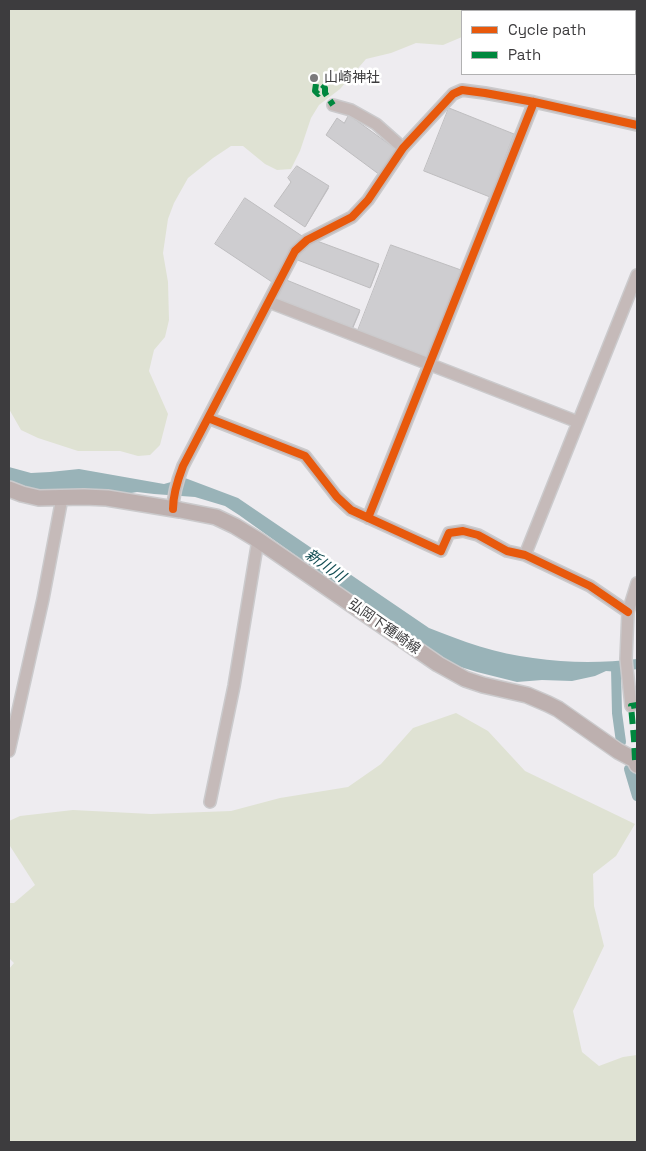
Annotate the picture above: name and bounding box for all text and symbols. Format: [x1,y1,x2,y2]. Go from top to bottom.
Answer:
legend [461,10,636,75]
text: Cycle path [508,20,586,39]
text: Path [508,45,541,64]
place label: 山崎神社 [324,70,380,86]
marker: 山崎神社 [308,72,320,84]
water label: 新川川 [301,546,349,586]
street label: 弘岡下種崎線 [345,596,423,658]

